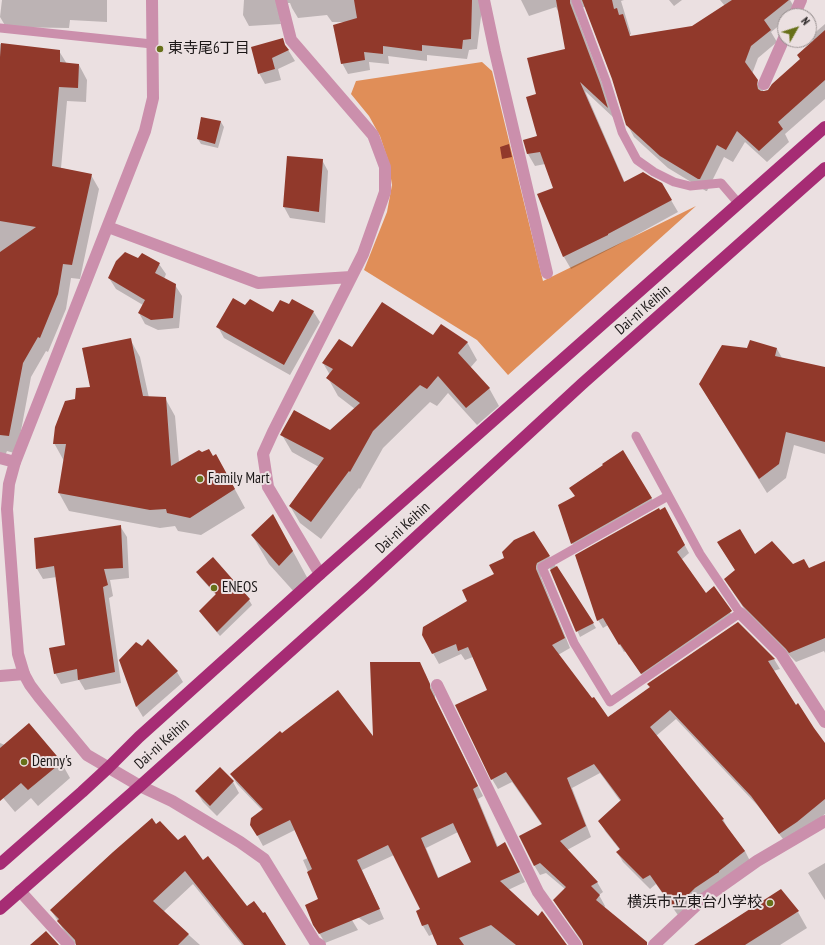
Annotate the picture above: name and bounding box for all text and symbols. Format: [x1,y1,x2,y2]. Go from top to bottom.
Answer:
north arrow [777,8,817,48]
text: N [798,14,813,28]
place label: 東寺尾6丁目 [168,40,250,58]
marker: 東寺尾6丁目 [155,44,165,54]
street label: Dai-ni Keihin [612,281,674,339]
place label: Family Mart [208,470,270,488]
marker: Family Mart [195,474,205,484]
street label: Dai-ni Keihin [372,498,434,558]
place label: ENEOS [222,579,258,597]
marker: ENEOS [209,583,219,593]
street label: Dai-ni Keihin [131,715,193,773]
place label: Denny's [32,753,72,771]
marker: Denny's [19,757,29,767]
place label: 横浜市立東台小学校 [627,894,762,912]
marker: 横浜市立東台小学校 [765,898,775,908]

